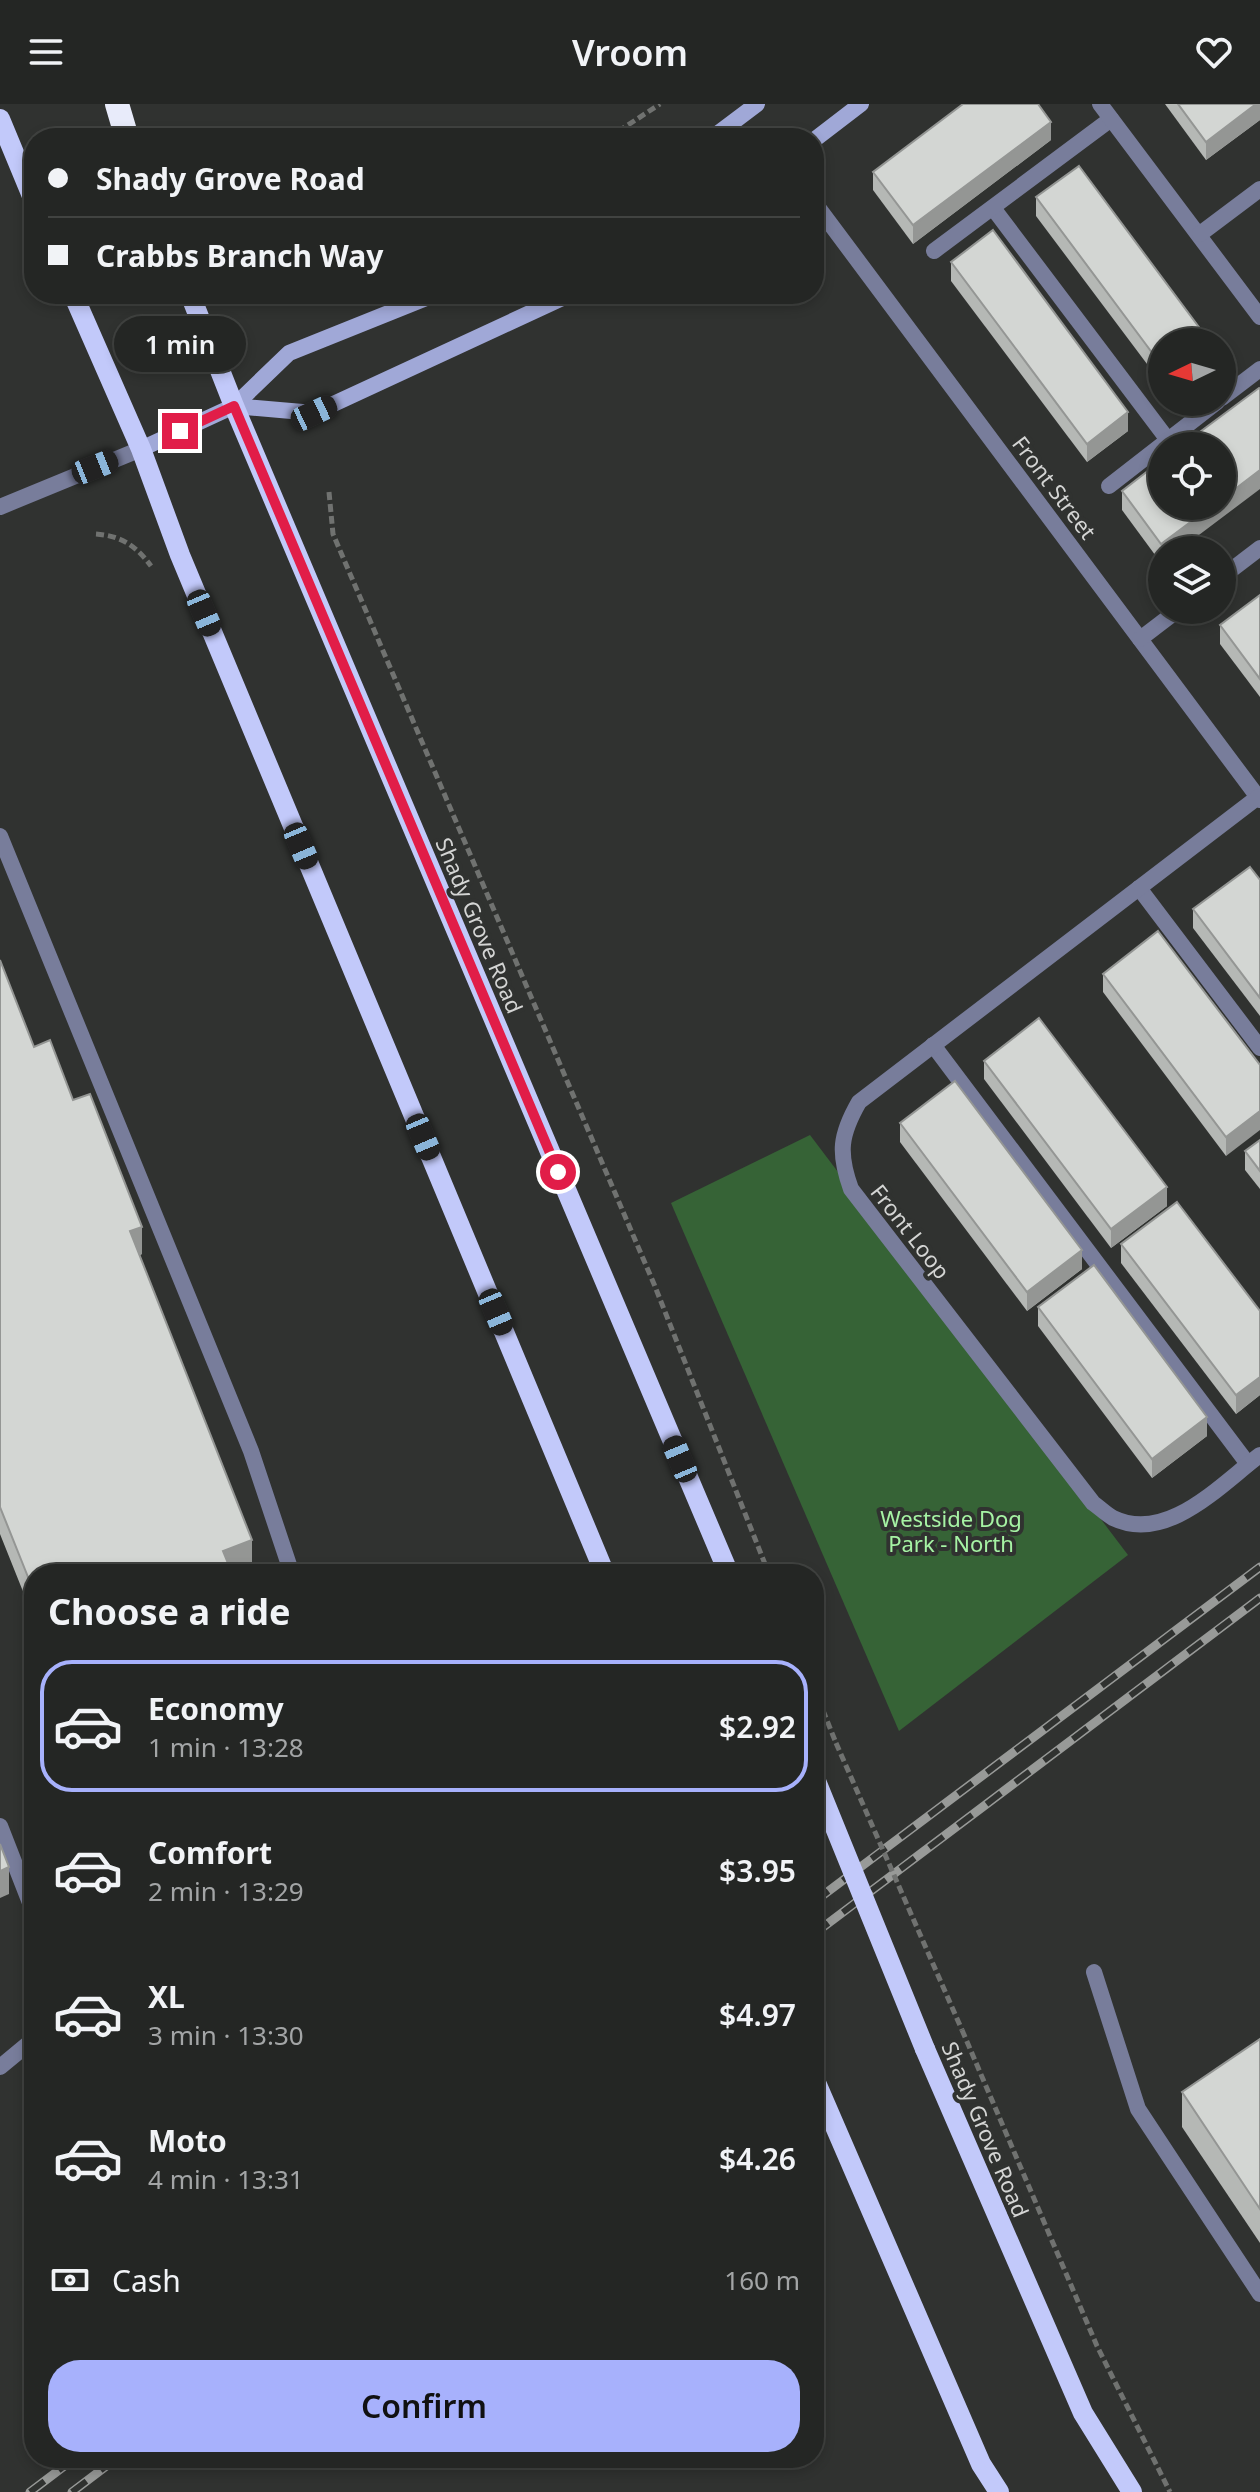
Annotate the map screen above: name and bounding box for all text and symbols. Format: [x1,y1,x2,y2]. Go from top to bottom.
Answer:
text: Vroom [572,28,688,77]
icon: menu [24,30,68,74]
icon: heart [1192,30,1236,74]
text: Shady Grove Road [96,158,365,199]
text: Crabbs Branch Way [96,235,383,276]
callout: 1 min [114,315,246,371]
text: 1 min [145,326,215,362]
north arrow [1148,328,1236,416]
map controls [1148,328,1236,624]
car [287,392,341,434]
route end [162,413,198,449]
street label: Front Street [1006,429,1104,545]
button: locate [1148,432,1236,520]
car [68,447,122,487]
button: layers [1148,536,1236,624]
car [184,586,224,640]
car [281,819,321,873]
street label: Shady Grove Road [429,833,531,1017]
car [403,1110,443,1164]
route start [540,1154,576,1190]
street label: Front Loop [865,1178,957,1284]
car [476,1285,516,1339]
car [660,1432,700,1486]
park label: Westside Dog Park - North [880,1503,1022,1558]
text: Choose a ride [48,1587,290,1636]
text: Economy [148,1688,284,1729]
icon: car [52,1690,124,1762]
text: $2.92 [719,1706,796,1747]
text: 1 min · 13:28 [148,1729,304,1765]
text: Comfort [148,1832,272,1873]
icon: car [52,1834,124,1906]
text: $3.95 [719,1850,796,1891]
text: 2 min · 13:29 [148,1873,304,1909]
text: XL [148,1976,185,2017]
icon: car [52,1978,124,2050]
text: $4.97 [719,1994,796,2035]
text: 3 min · 13:30 [148,2017,304,2053]
street label: Shady Grove Road [935,2037,1037,2221]
text: Moto [148,2120,227,2161]
icon: car [52,2122,124,2194]
text: $4.26 [719,2138,796,2179]
text: 4 min · 13:31 [148,2161,304,2197]
icon: cash [48,2258,92,2302]
text: Cash [112,2260,181,2301]
text: 160 m [724,2262,800,2298]
button: Confirm [48,2360,800,2452]

